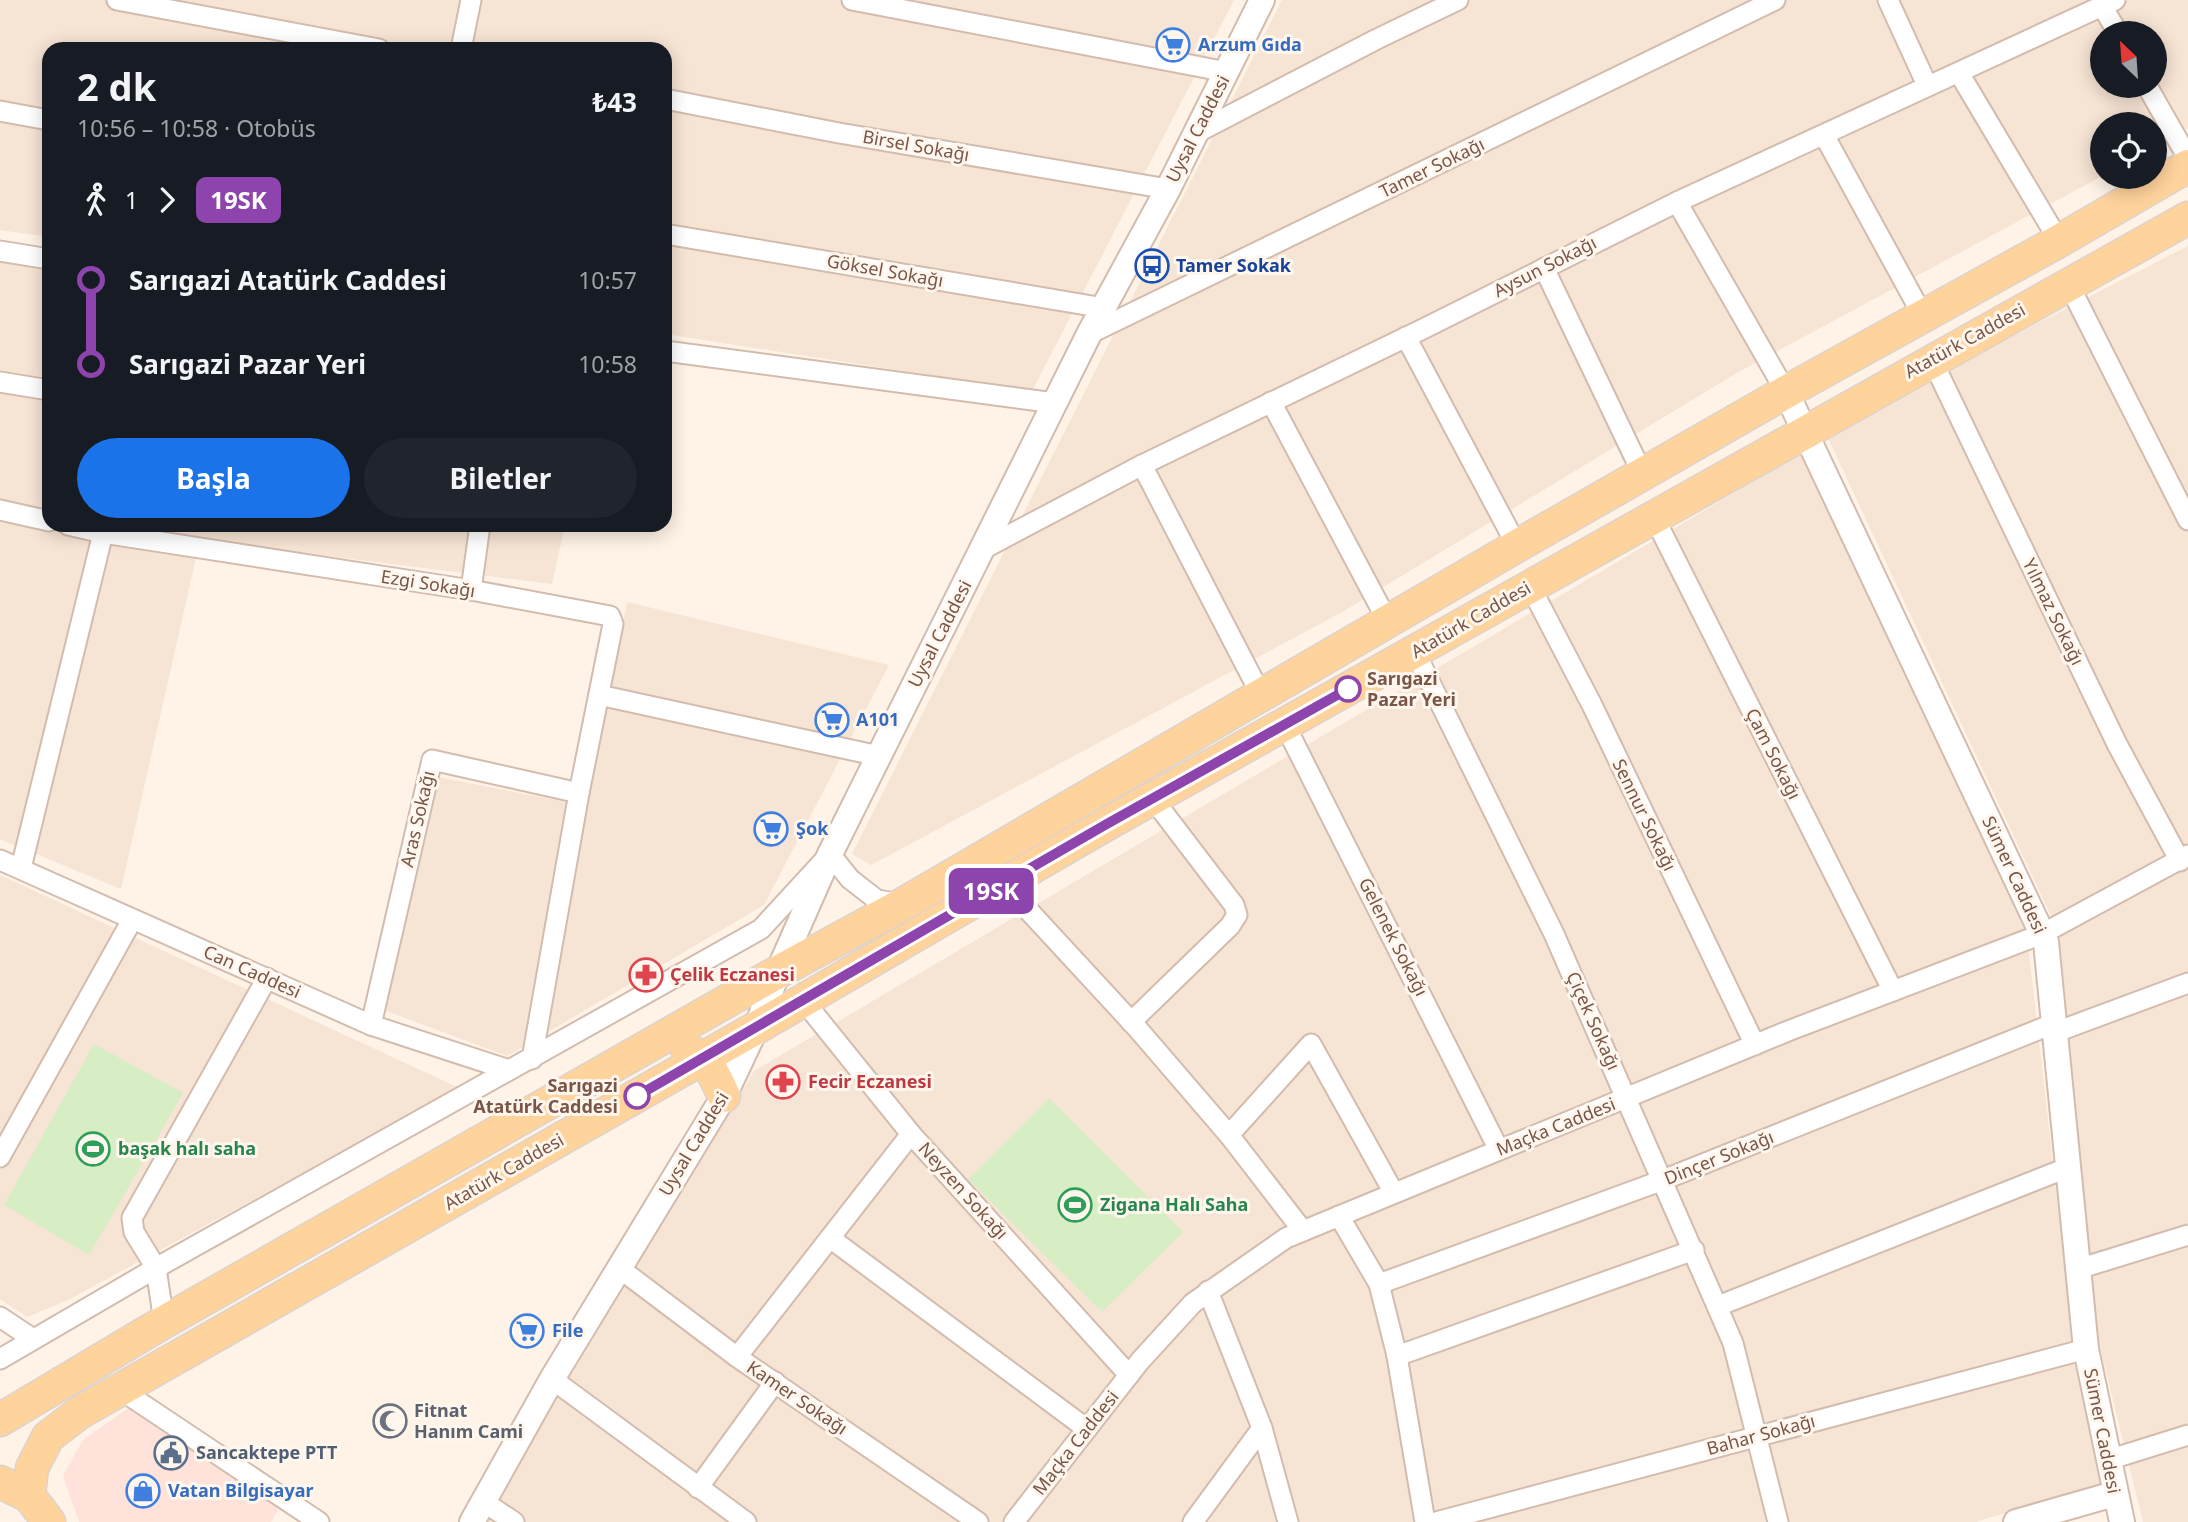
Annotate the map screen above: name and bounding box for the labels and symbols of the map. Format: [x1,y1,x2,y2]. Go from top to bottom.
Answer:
north arrow [2090,21,2166,98]
supermarket icon: Arzum Gıda [1154,26,1192,64]
place label: Arzum Gıda [1198,32,1302,56]
street label: Uysal Caddesi [1160,71,1234,186]
street label: Birsel Sokağı [861,124,971,166]
street label: Tamer Sokağı [1375,131,1488,203]
street label: Aysun Sokağı [1489,230,1600,302]
bus stop icon: Tamer Sokak [1133,247,1171,285]
street label: Göksel Sokağı [825,248,945,292]
place label: Tamer Sokak [1176,253,1292,277]
street label: Atatürk Caddesi [1900,297,2029,383]
street label: Yılmaz Sokağı [2018,554,2090,669]
street label: Ezgi Sokağı [379,564,477,602]
street label: Atatürk Caddesi [1406,575,1535,663]
street label: Uysal Caddesi [902,576,976,691]
place label: Sarıgazi Pazar Yeri [1367,666,1456,711]
marker: Sarıgazi Pazar Yeri [1335,676,1361,702]
supermarket icon: A101 [813,701,851,739]
street label: Çam Sokağı [1741,704,1807,803]
place label: A101 [856,707,899,731]
street label: Sennur Sokağı [1607,755,1682,875]
street label: Aras Sokağı [394,768,440,869]
supermarket icon: Şok [752,810,790,848]
street label: Sümer Caddesi [1977,812,2053,937]
place label: Şok [796,816,829,840]
line badge: 19SK [942,868,1040,914]
street label: Gelenek Sokağı [1354,873,1434,1000]
street label: Can Caddesi [200,939,305,1003]
pharmacy icon: Çelik Eczanesi [627,956,665,994]
place label: Çelik Eczanesi [670,962,795,986]
street label: Çiçek Sokağı [1562,968,1626,1074]
pharmacy icon: Fecir Eczanesi [764,1063,802,1101]
place label: Fecir Eczanesi [808,1069,932,1093]
place label: Sarıgazi Atatürk Caddesi [473,1073,618,1118]
marker: Sarıgazi Atatürk Caddesi [624,1083,650,1109]
street label: Uysal Caddesi [653,1087,734,1200]
street label: Maçka Caddesi [1492,1091,1619,1161]
street label: Dinçer Sokağı [1660,1124,1777,1190]
street label: Atatürk Caddesi [439,1127,568,1215]
sports icon: başak halı saha [74,1130,112,1168]
place label: başak halı saha [118,1136,256,1160]
street label: Neyzen Sokağı [914,1136,1014,1244]
sports icon: Zigana Halı Saha [1056,1186,1094,1224]
place label: Zigana Halı Saha [1100,1192,1248,1216]
supermarket icon: File [508,1312,546,1350]
place label: File [552,1318,583,1342]
street label: Kamer Sokağı [743,1355,853,1440]
street label: Sümer Caddesi [2079,1366,2127,1496]
street label: Maçka Caddesi [1027,1385,1124,1500]
place label: Fitnat Hanım Cami [414,1398,523,1443]
mosque icon: Fitnat Hanım Cami [371,1402,409,1440]
street label: Bahar Sokağı [1704,1408,1818,1460]
public building icon: Sancaktepe PTT [152,1434,190,1472]
place label: Sancaktepe PTT [196,1440,338,1464]
shop icon: Vatan Bilgisayar [124,1472,162,1510]
place label: Vatan Bilgisayar [168,1478,314,1502]

